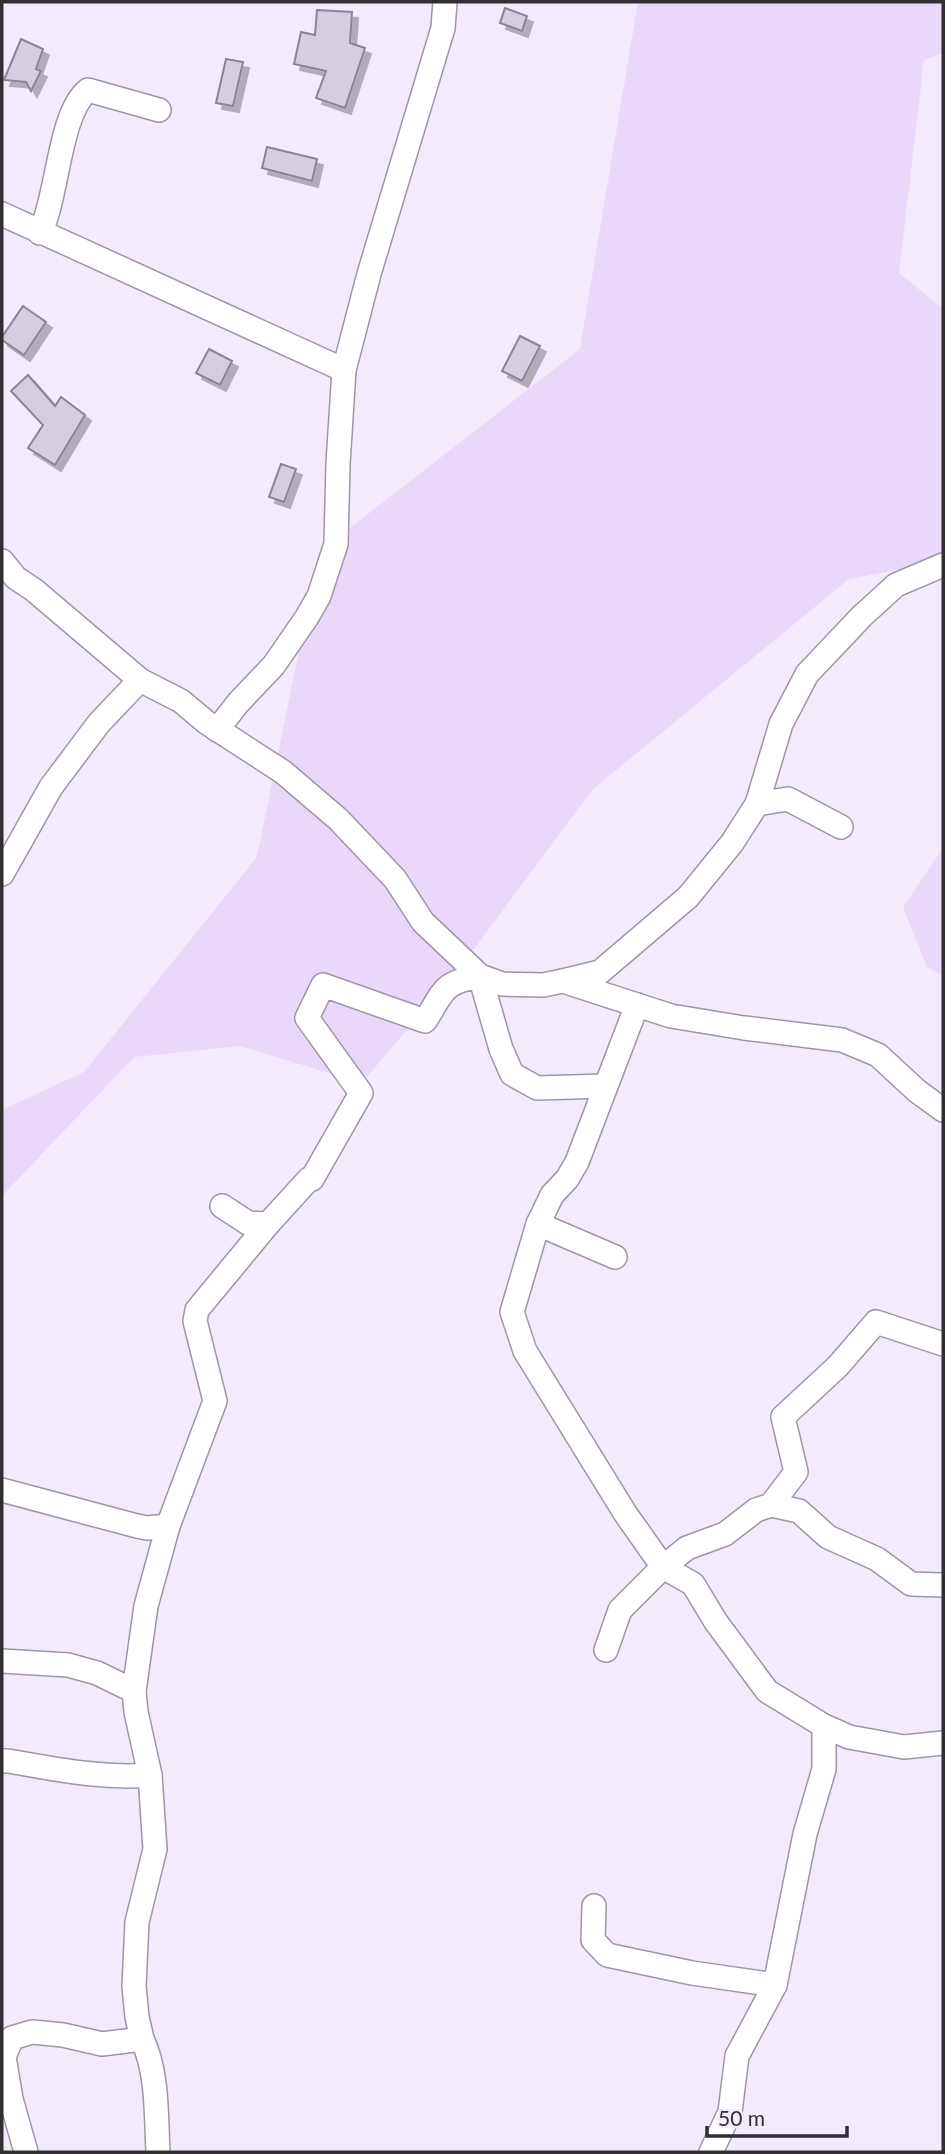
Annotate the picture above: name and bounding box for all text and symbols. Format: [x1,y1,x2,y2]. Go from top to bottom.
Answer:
scale bar [707,2094,847,2138]
text: 50 m [718,2105,765,2130]

